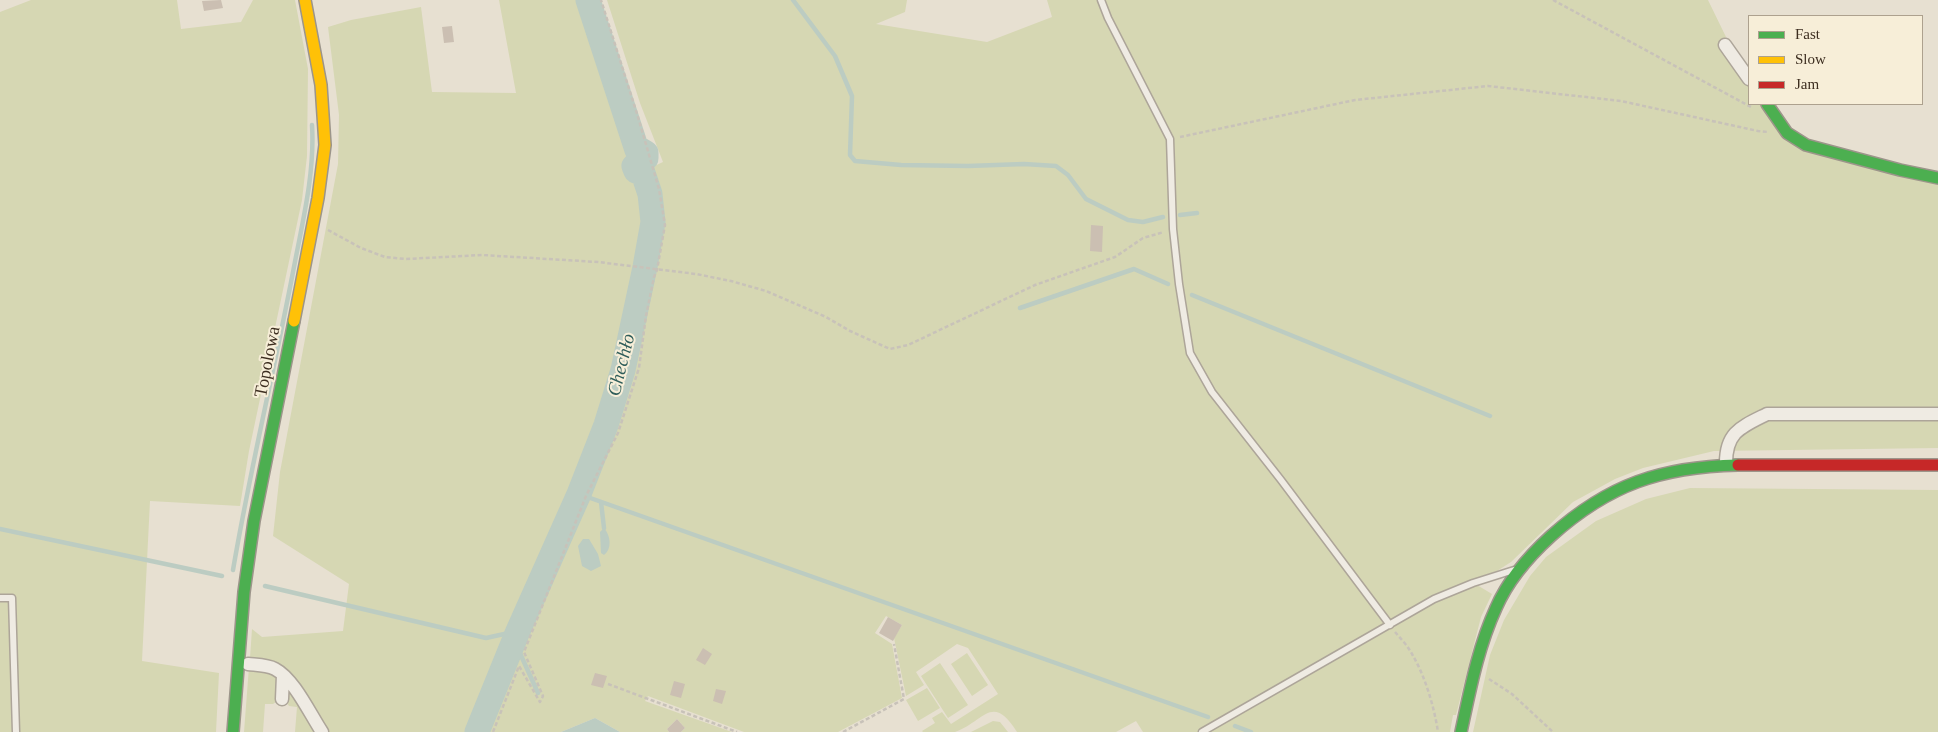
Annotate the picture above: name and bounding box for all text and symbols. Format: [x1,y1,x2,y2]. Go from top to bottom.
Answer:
legend [1748,15,1923,105]
text: Fast [1795,26,1820,42]
text: Slow [1795,51,1826,67]
text: Jam [1795,76,1819,92]
street label: Topolowa [251,325,285,399]
water label: Chechło [603,332,641,398]

